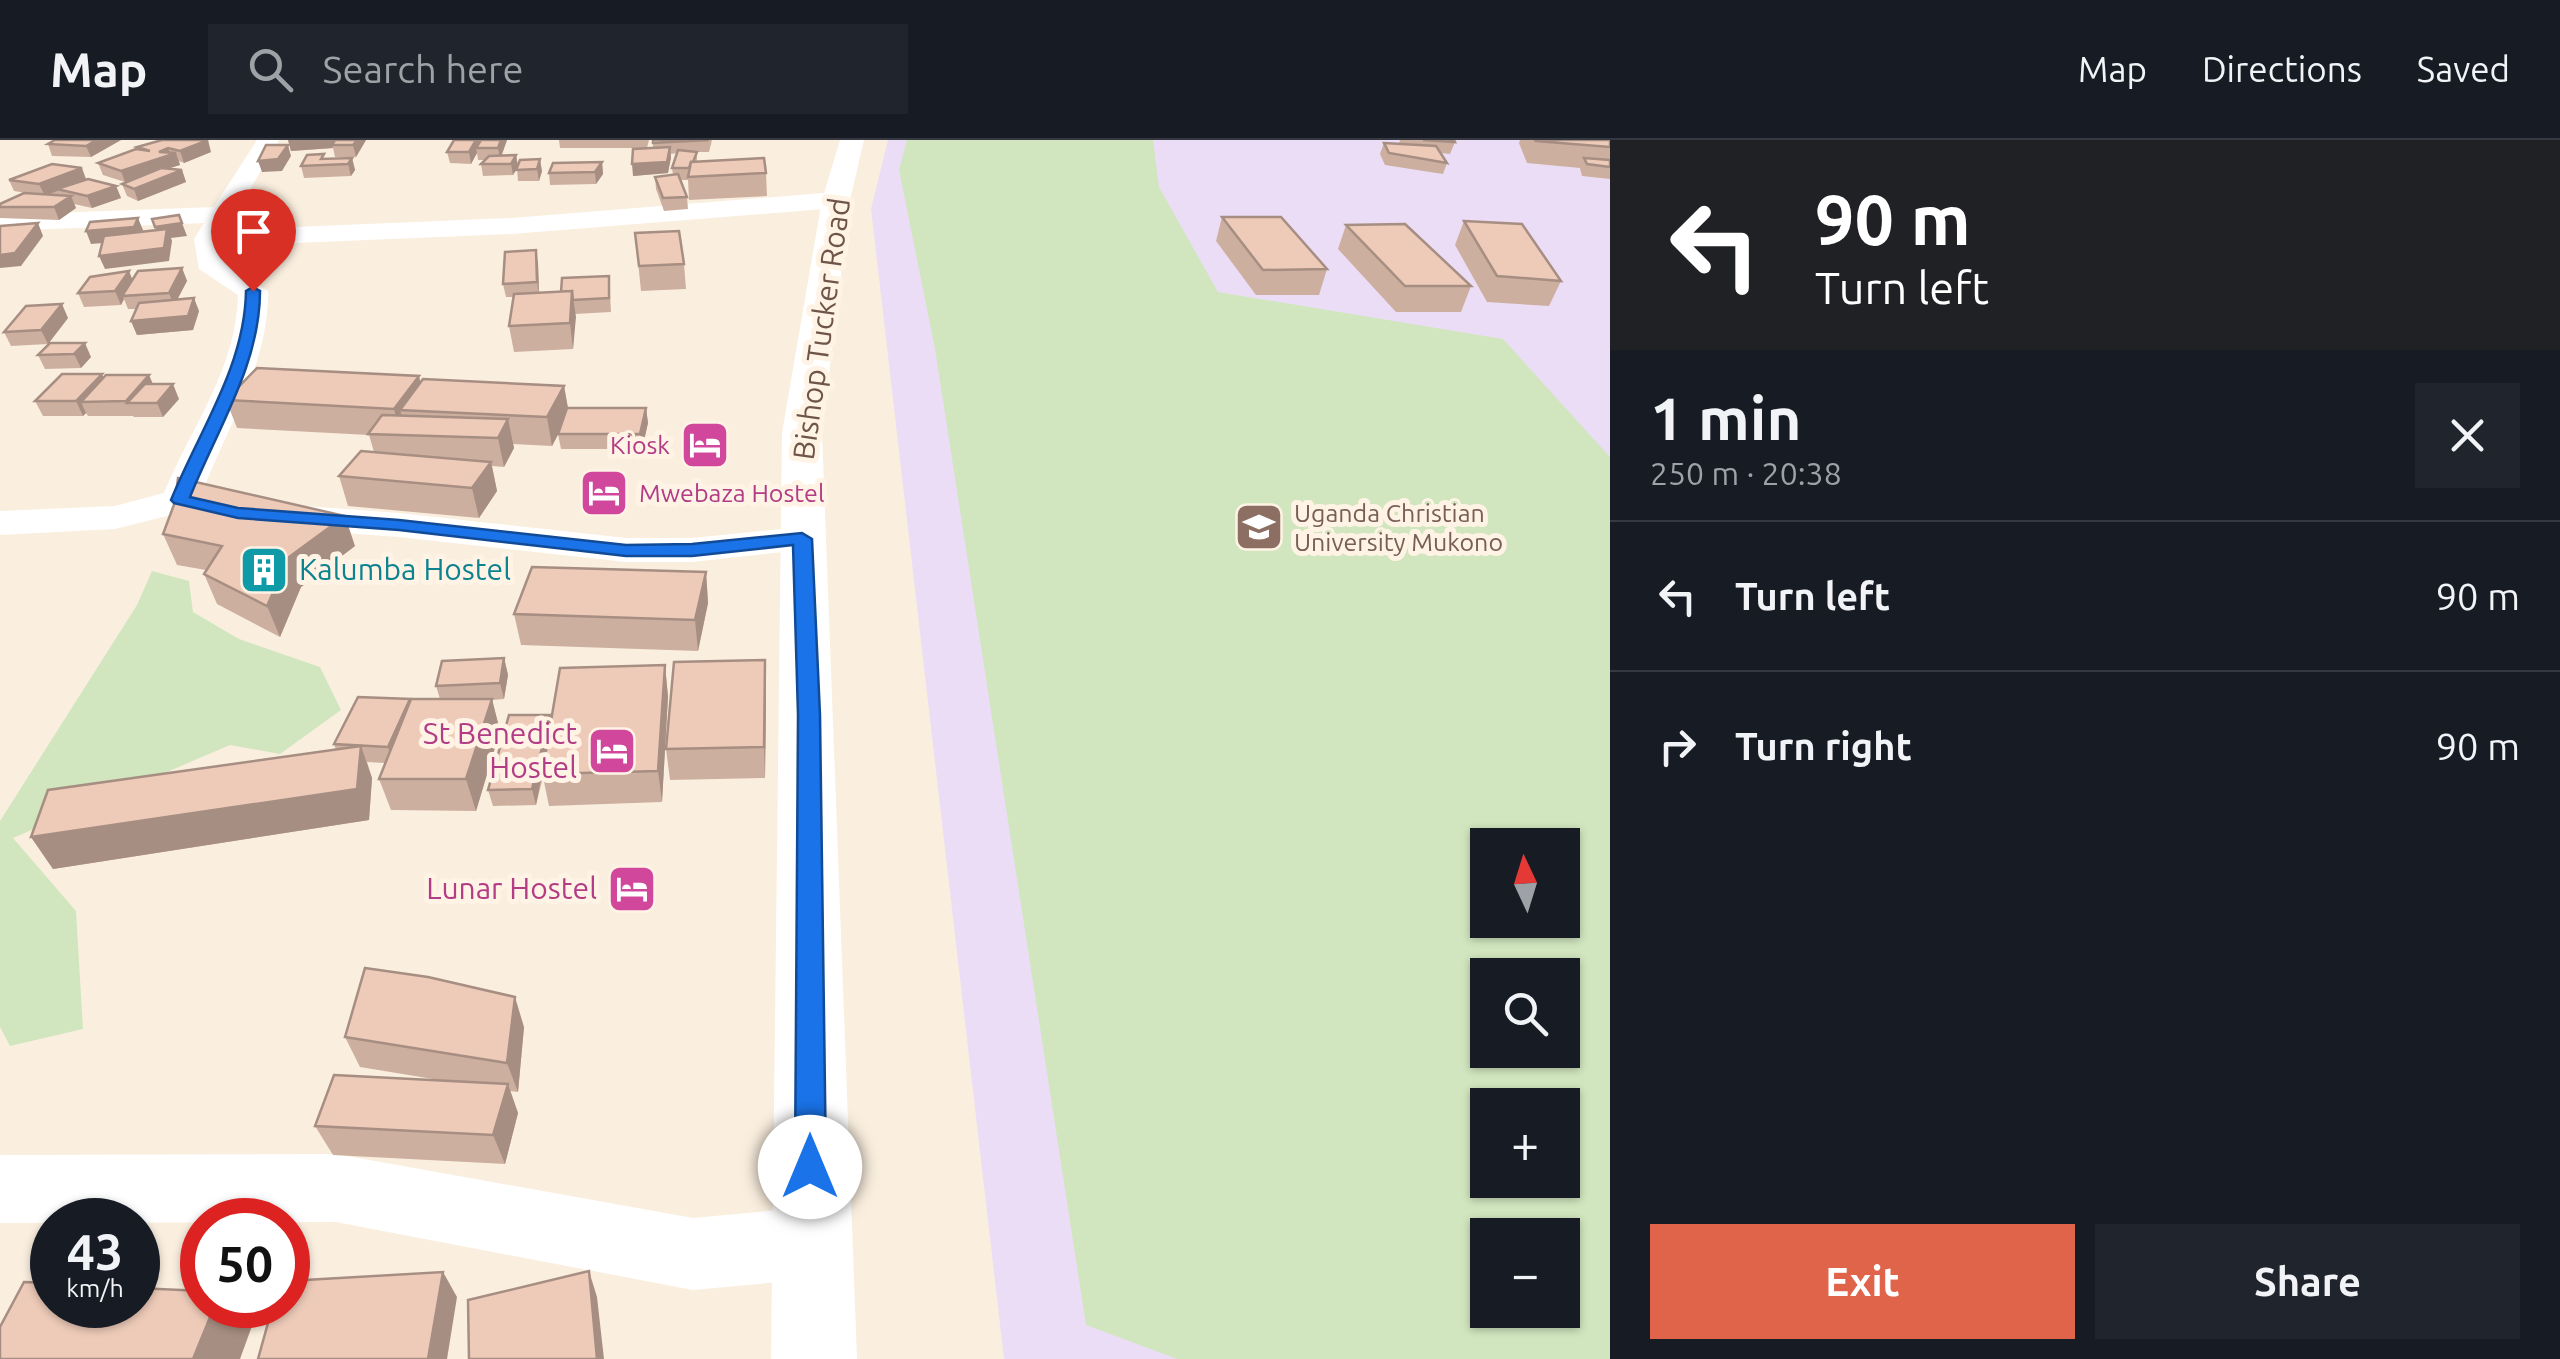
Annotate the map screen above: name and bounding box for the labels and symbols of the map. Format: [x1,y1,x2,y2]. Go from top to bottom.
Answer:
pin [211,189,296,292]
street label: Bishop Tucker Road [786,196,856,462]
hotel icon: Kiosk [679,419,731,471]
place label: Kiosk [610,431,670,459]
hotel icon: Mwebaza Hostel [578,467,630,519]
place label: Mwebaza Hostel [639,479,824,507]
place label: Uganda Christian University Mukono [1294,499,1503,556]
school or university icon: Uganda Christian University Mukono [1233,501,1285,553]
building icon: Kalumba Hostel [238,544,290,596]
place label: Kalumba Hostel [299,552,511,586]
place label: St Benedict Hostel [423,716,577,784]
hotel icon: St Benedict Hostel [586,725,638,777]
north arrow [1470,828,1580,938]
hotel icon: Lunar Hostel [606,863,658,915]
place label: Lunar Hostel [426,871,597,905]
position arrow [758,1115,862,1219]
speed limit sign: 50 [180,1198,310,1328]

